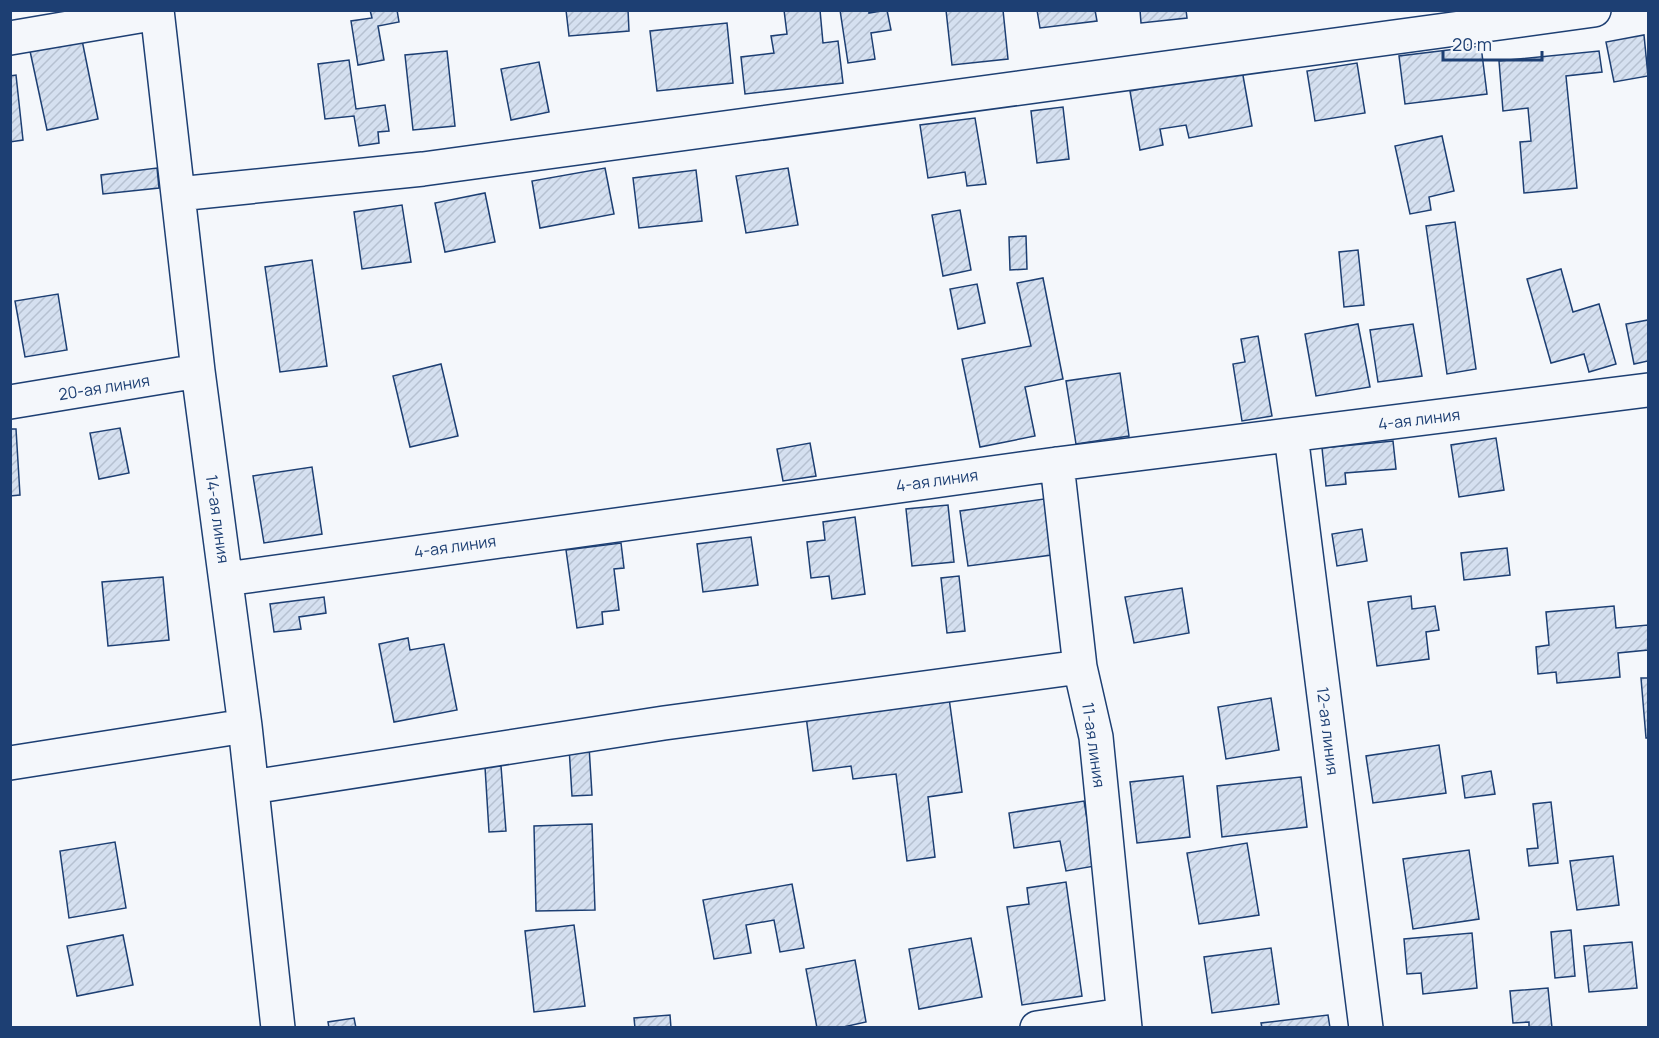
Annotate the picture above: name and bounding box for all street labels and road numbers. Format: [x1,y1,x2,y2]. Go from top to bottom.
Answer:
street label: 20-ая линия [57,369,151,405]
street label: 4-ая линия [1377,403,1461,435]
street label: 4-ая линия [894,463,980,497]
street label: 14-ая линия [201,473,235,565]
street label: 4-ая линия [412,529,498,563]
street label: 12-ая линия [1312,686,1344,776]
street label: 11-ая линия [1077,701,1111,789]

